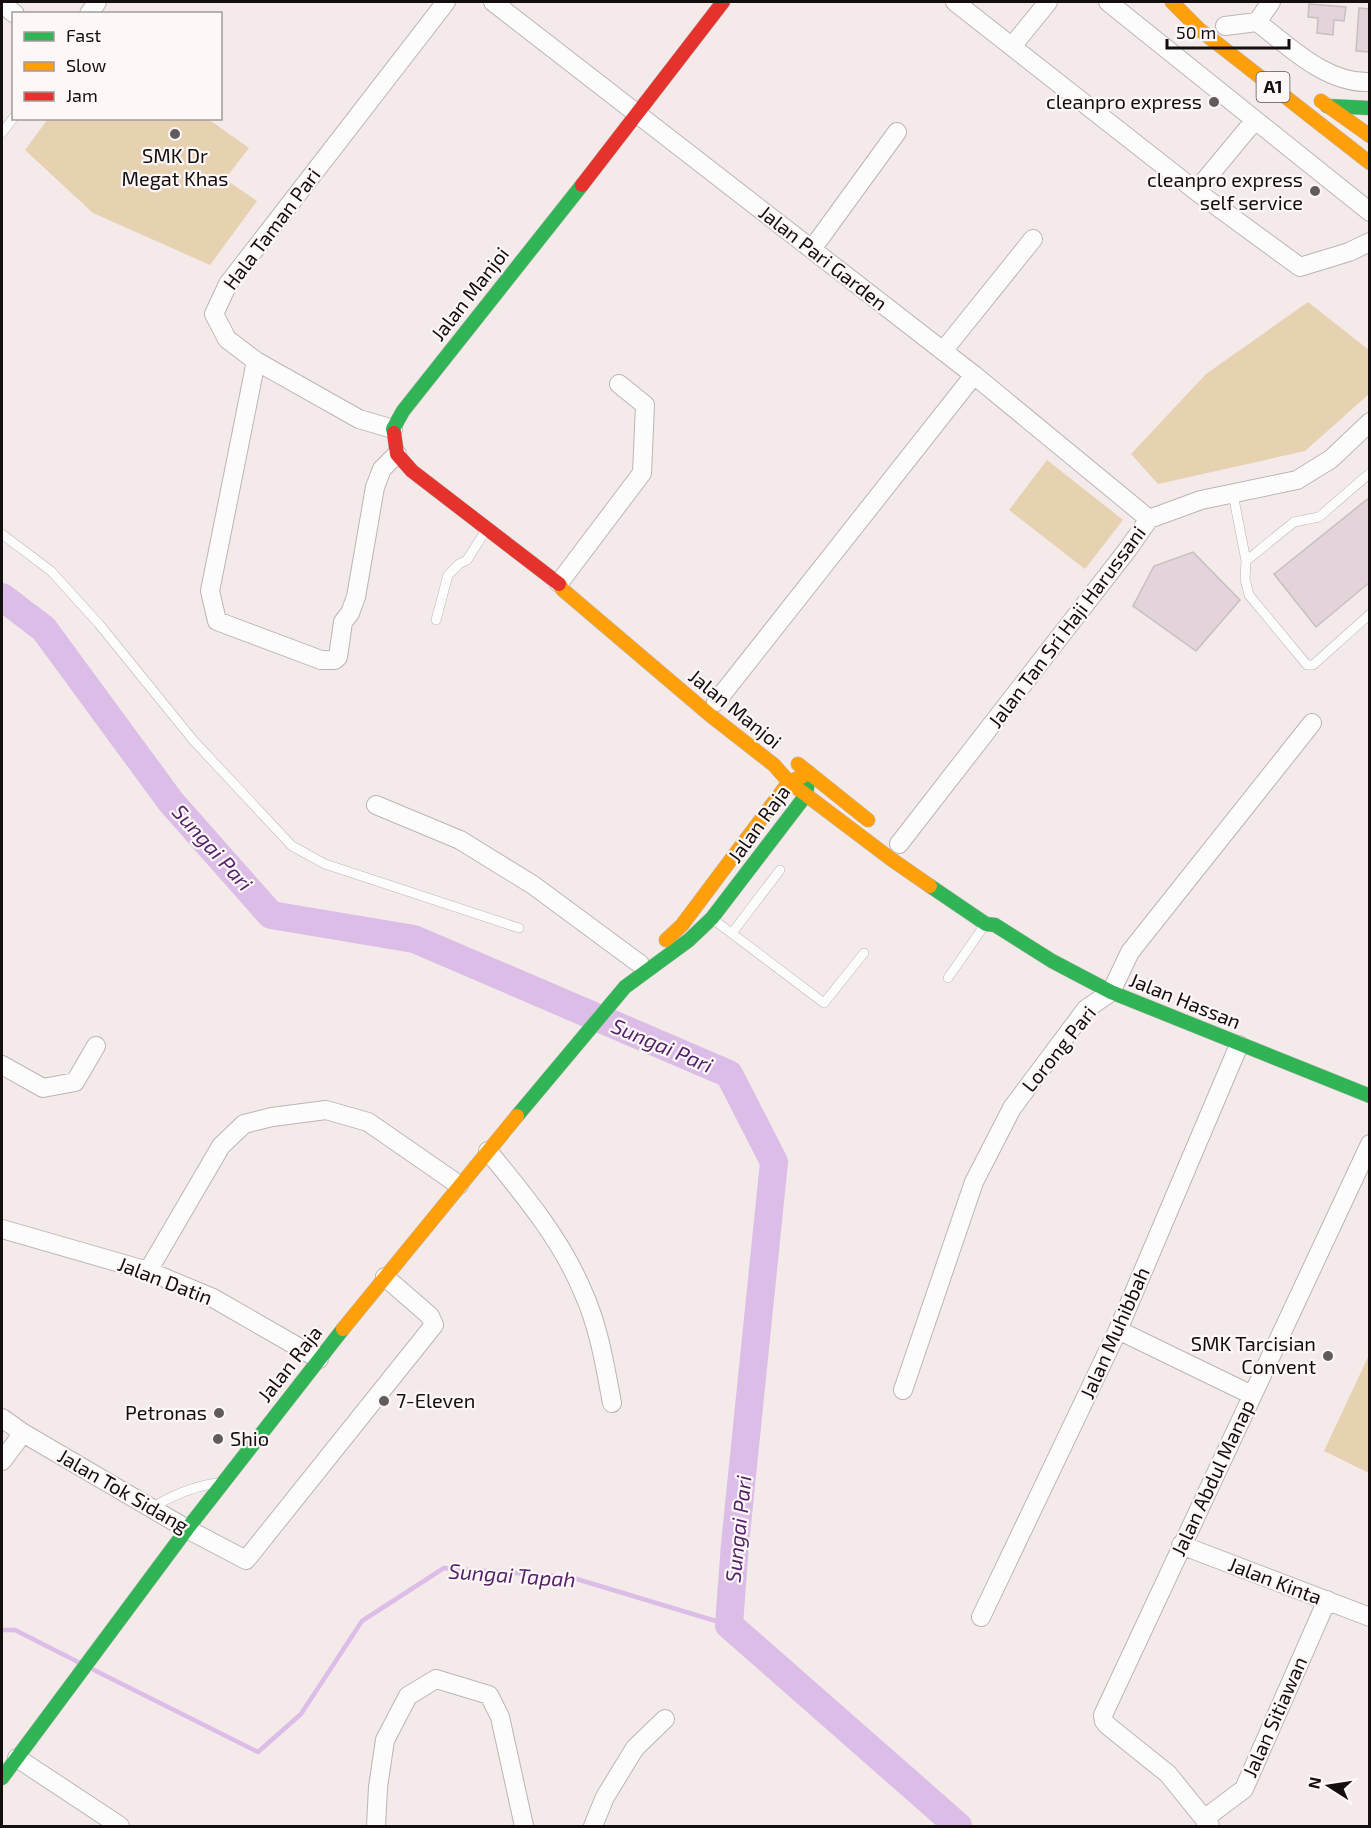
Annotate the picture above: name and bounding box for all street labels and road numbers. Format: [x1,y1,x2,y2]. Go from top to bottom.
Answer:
road number: A1 [1256,72,1290,102]
street label: Hala Taman Pari [218,163,325,294]
street label: Jalan Pari Garden [755,200,893,315]
street label: Jalan Manjoi [425,242,513,345]
street label: Jalan Tan Sri Haji Harussani [983,521,1150,732]
street label: Jalan Manjoi [684,664,787,753]
street label: Jalan Raja [722,780,794,867]
street label: Jalan Hassan [1126,967,1245,1033]
street label: Lorong Pari [1016,1001,1100,1096]
street label: Jalan Datin [115,1251,216,1309]
street label: Jalan Muhibbah [1074,1263,1154,1402]
street label: Jalan Raja [252,1320,326,1406]
street label: Jalan Abdul Manap [1165,1396,1259,1560]
street label: Jalan Tok Sidang [54,1443,193,1537]
street label: Jalan Kinta [1225,1551,1325,1609]
street label: Jalan Sitiawan [1237,1653,1311,1781]

